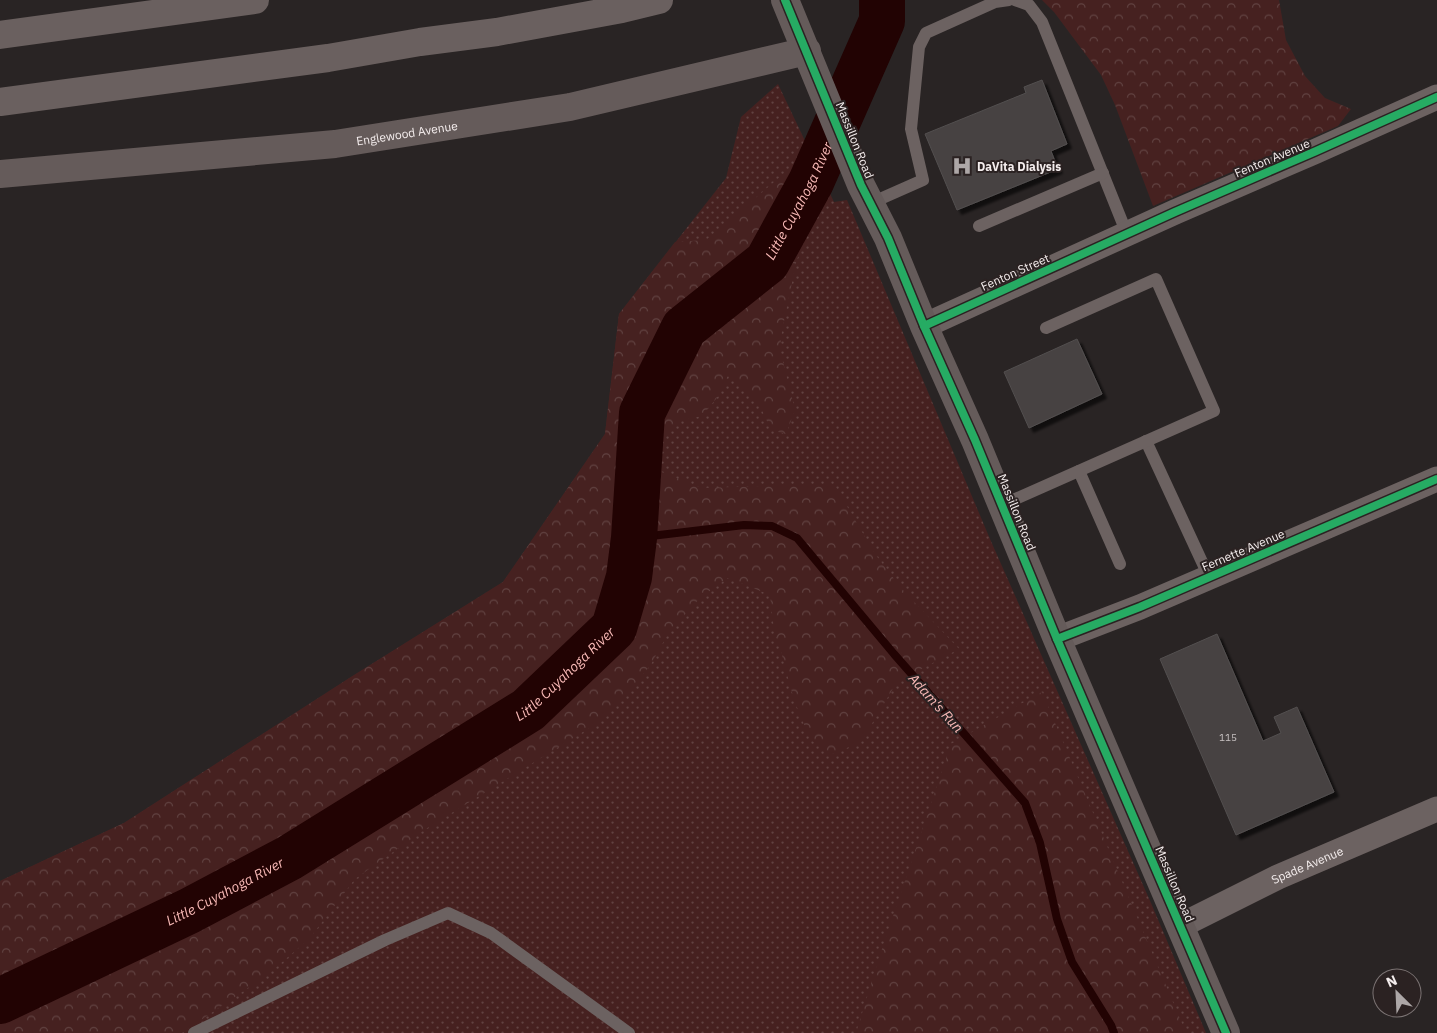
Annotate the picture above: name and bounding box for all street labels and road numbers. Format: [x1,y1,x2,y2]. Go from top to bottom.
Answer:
street label: Massillon Road [833,100,877,180]
street label: Englewood Avenue [355,117,459,148]
street label: Fenton Avenue [1232,135,1312,181]
street label: Fenton Street [978,250,1052,294]
street label: Massillon Road [995,472,1039,552]
street label: Fernette Avenue [1199,526,1287,574]
street label: Spade Avenue [1268,842,1346,887]
street label: Massillon Road [1152,844,1198,924]

